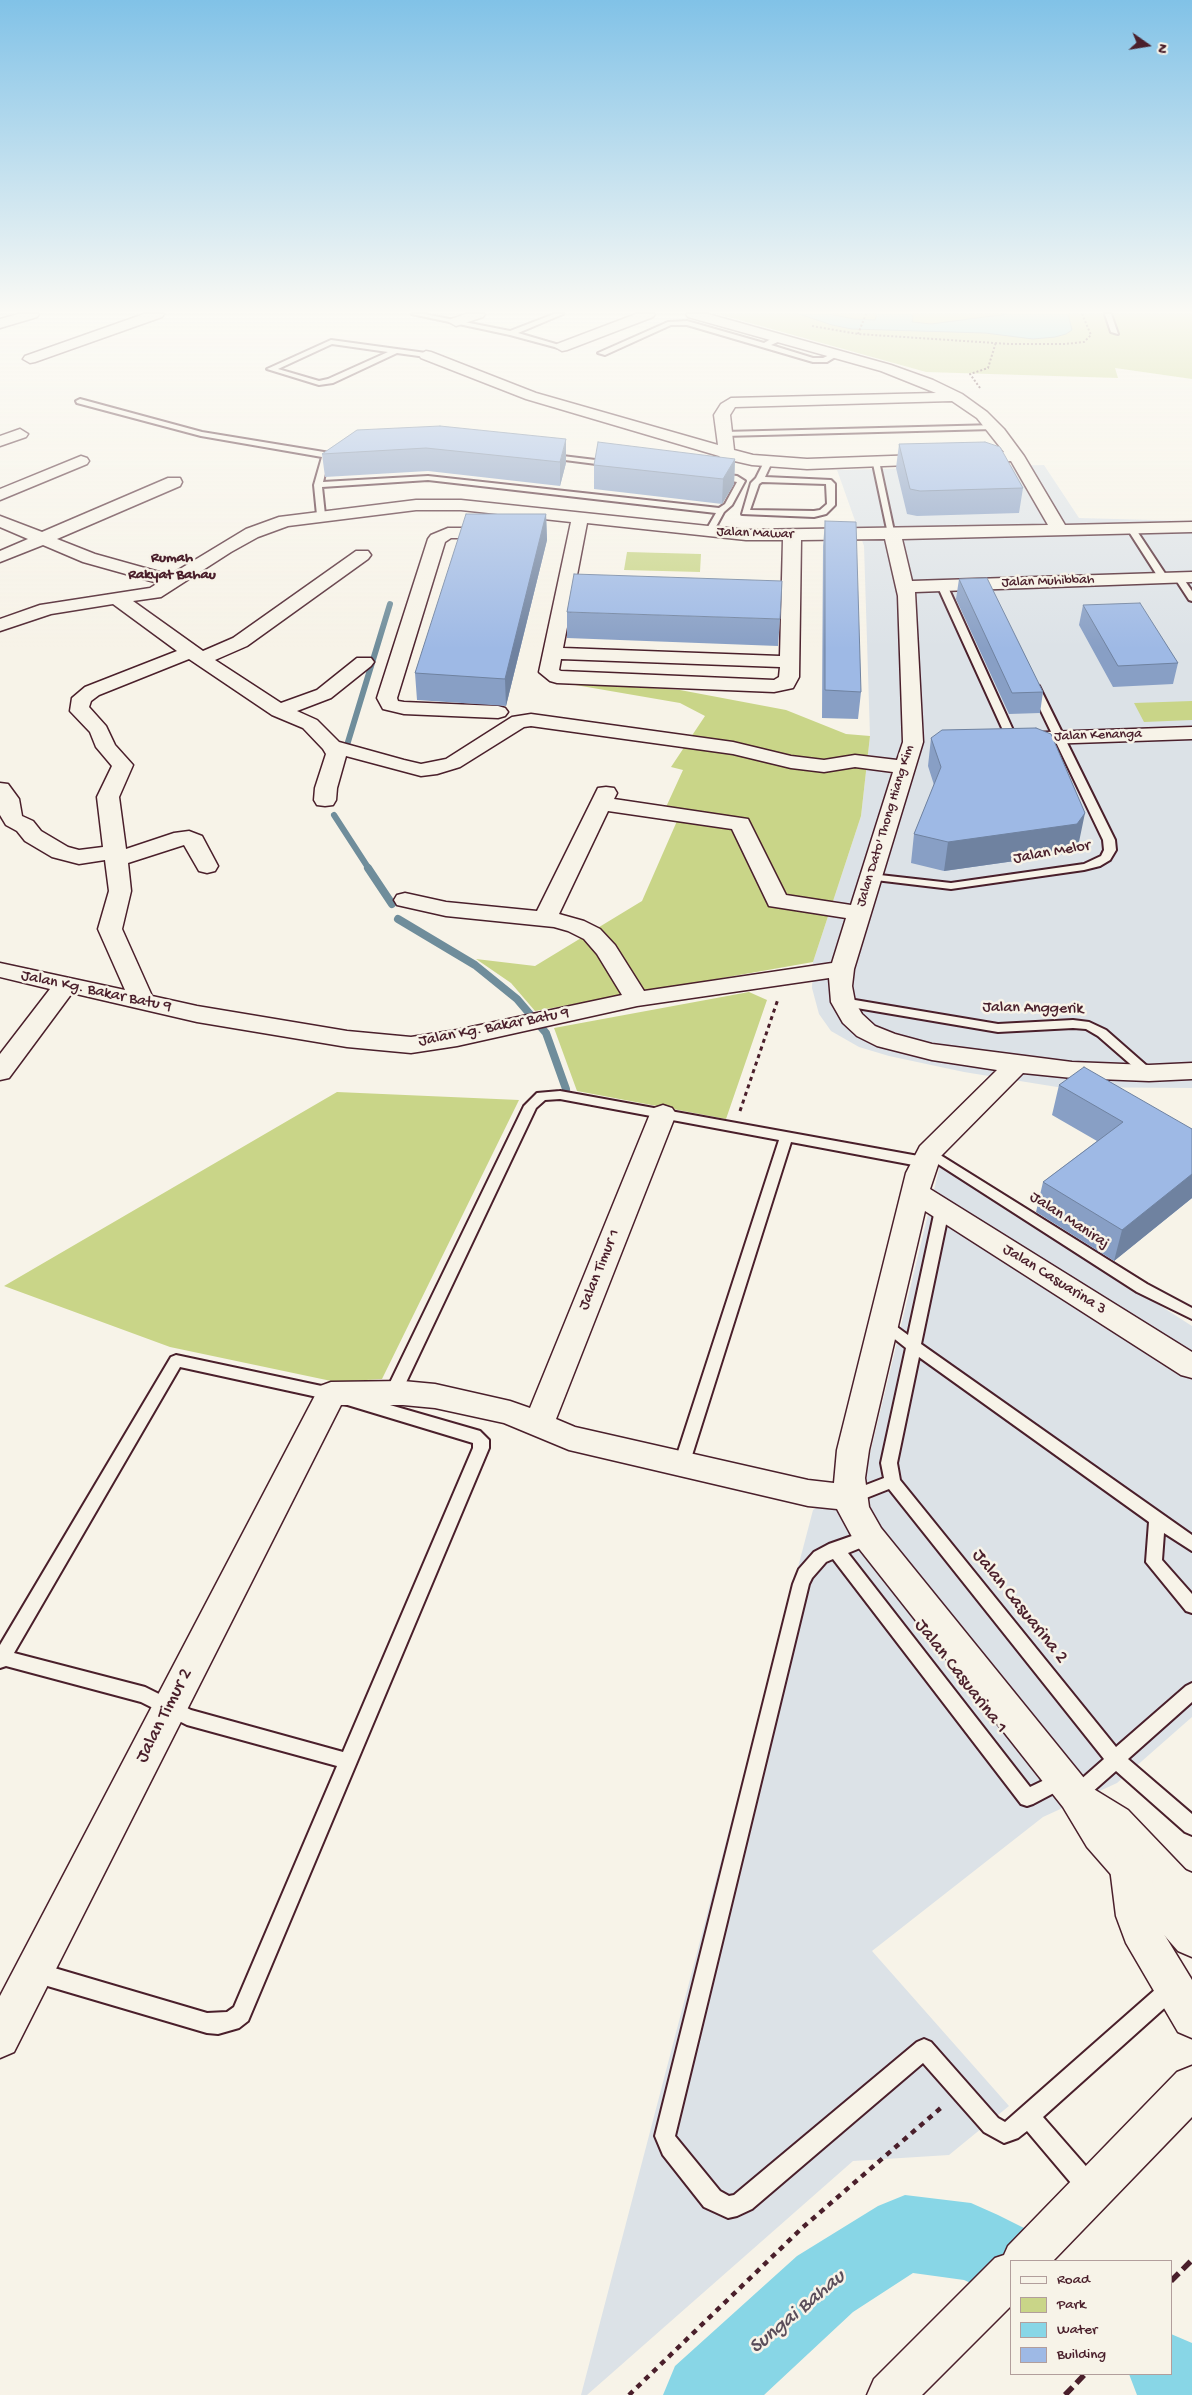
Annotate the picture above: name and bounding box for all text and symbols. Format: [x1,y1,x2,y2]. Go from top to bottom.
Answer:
north arrow [1122,20,1172,70]
text: N [1153,42,1171,55]
street label: Jalan Mawar [716,524,794,544]
district label: Rumah Rakyat Bahau [128,550,216,585]
street label: Jalan Muhibbah [1001,572,1095,592]
street label: Jalan Kenanga [1054,726,1142,746]
street label: Jalan Dato' Thong Hiang Kim [853,743,919,909]
street label: Jalan Melor [1012,837,1092,869]
street label: Jalan Kg. Bakar Batu 9 [19,967,173,1017]
street label: Jalan Anggerik [982,999,1084,1019]
street label: Jalan Kg. Bakar Batu 9 [417,1004,571,1052]
street label: Jalan Maniraj [1025,1188,1113,1254]
street label: Jalan Timur 1 [575,1227,625,1313]
street label: Jalan Casuarina 3 [999,1240,1109,1320]
street label: Jalan Casuarina 2 [966,1545,1072,1669]
street label: Jalan Casuarina 1 [908,1615,1012,1739]
street label: Jalan Timur 2 [131,1665,199,1767]
legend [1010,2260,1172,2375]
water label: Sungai Bahau [745,2265,851,2361]
text: Road [1057,2271,1090,2289]
text: Park [1057,2296,1086,2314]
text: Water [1057,2321,1097,2339]
text: Building [1057,2346,1106,2364]

